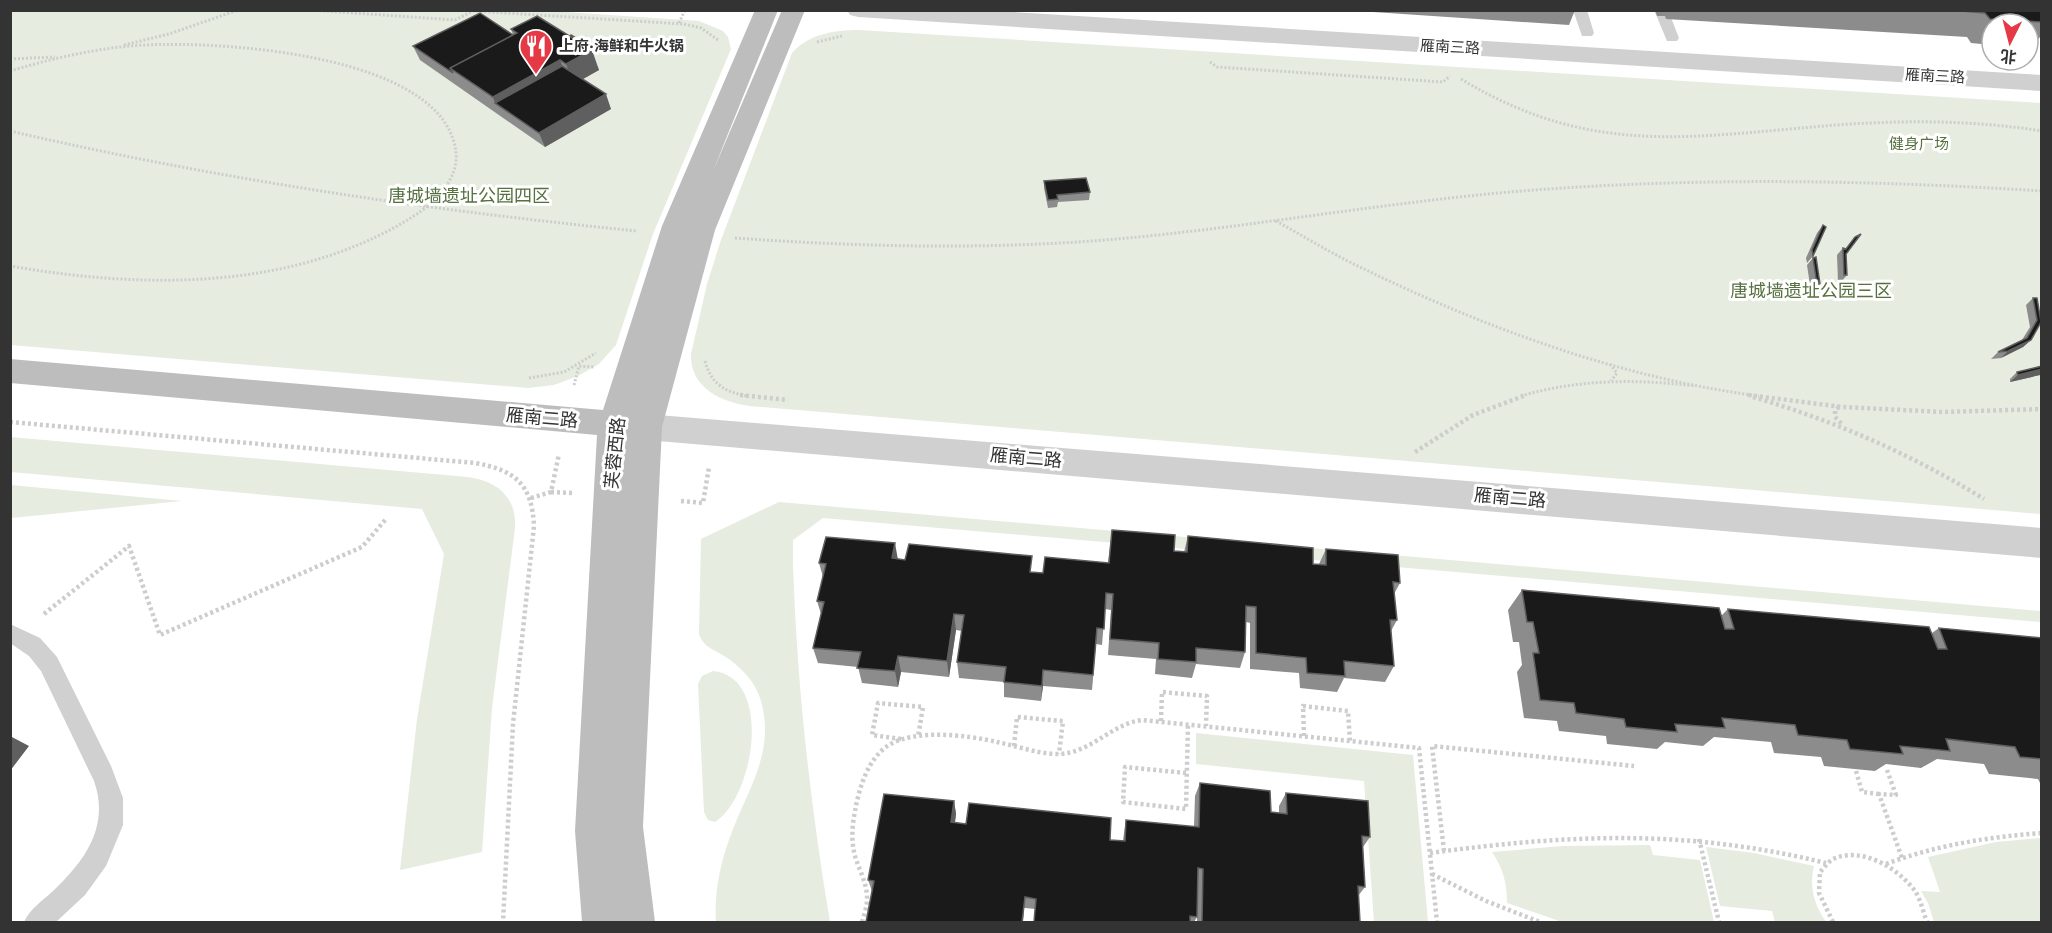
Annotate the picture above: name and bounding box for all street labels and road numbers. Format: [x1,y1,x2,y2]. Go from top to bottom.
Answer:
street label: 雁南三路 [1420,36,1480,58]
street label: 雁南三路 [1905,65,1965,87]
street label: 雁南二路 [505,404,579,432]
street label: 芙蓉西路 [600,416,630,490]
street label: 雁南二路 [989,444,1063,472]
street label: 雁南二路 [1473,484,1547,512]

